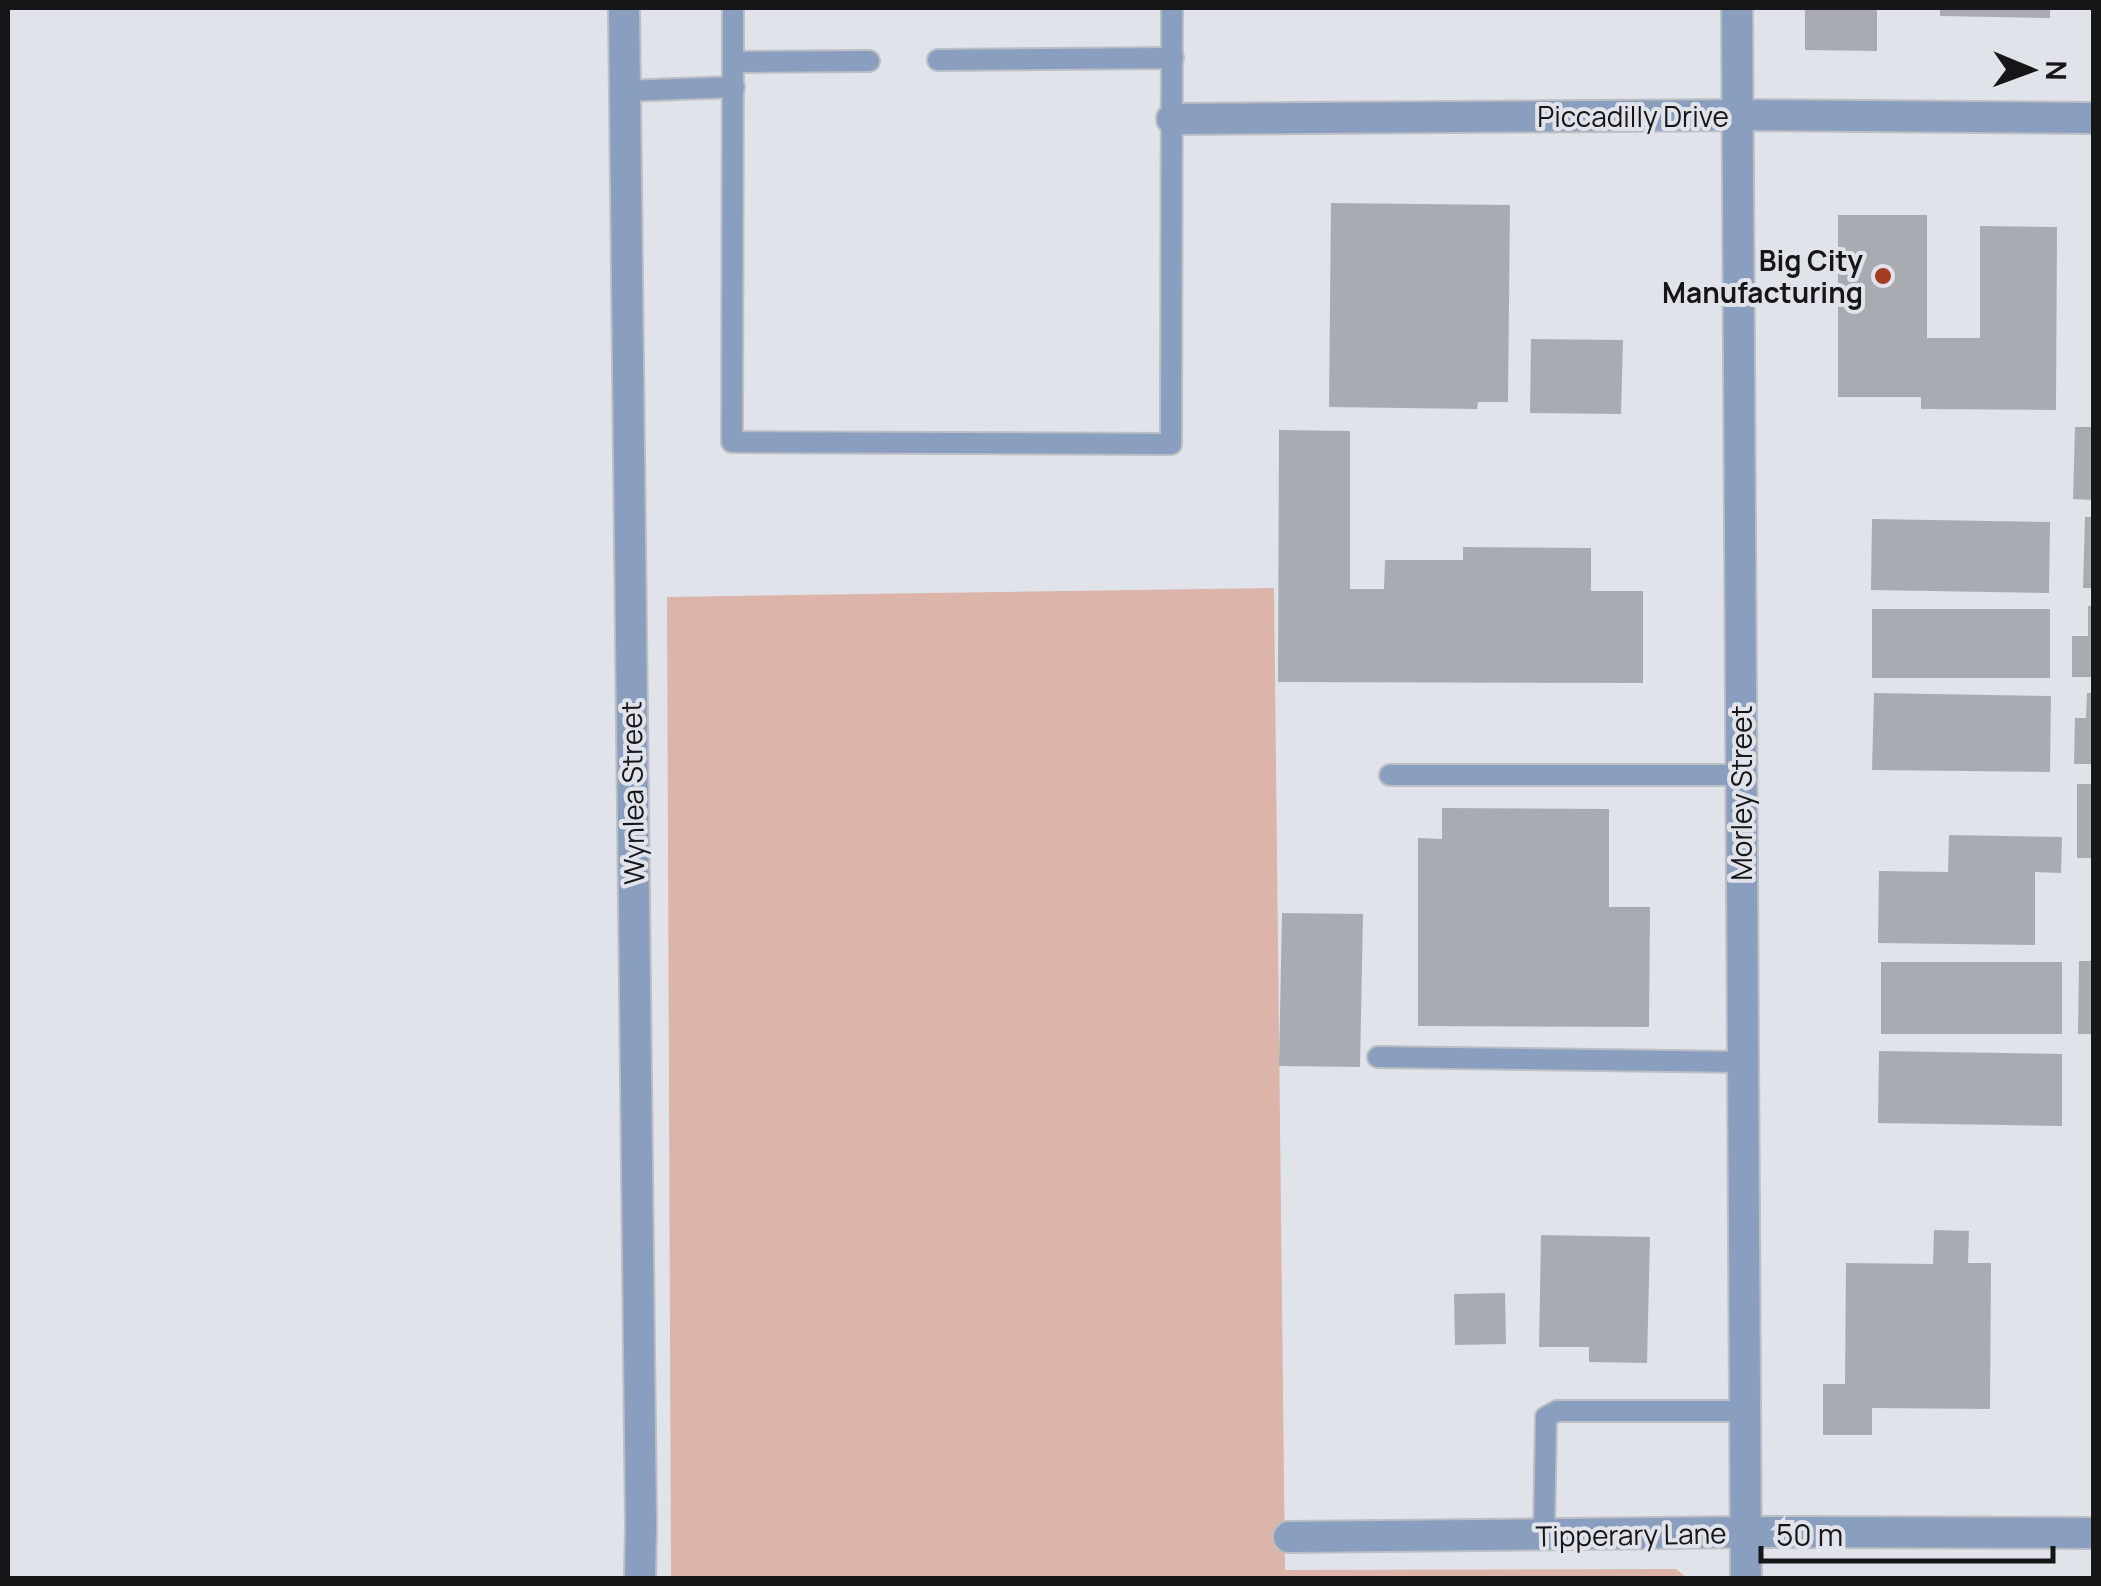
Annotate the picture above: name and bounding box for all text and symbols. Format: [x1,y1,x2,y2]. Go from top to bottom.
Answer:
north arrow [1981,20,2081,120]
text: N [2038,60,2076,81]
street label: Piccadilly Drive [1537,97,1729,135]
place label: Big City Manufacturing [1662,241,1863,311]
marker: Big City Manufacturing [1872,265,1894,287]
street label: Wynlea Street [611,701,653,885]
street label: Morley Street [1722,705,1760,881]
scale bar [1761,1501,2054,1563]
street label: Tipperary Lane [1535,1513,1727,1555]
text: 50 m [1776,1514,1843,1555]

